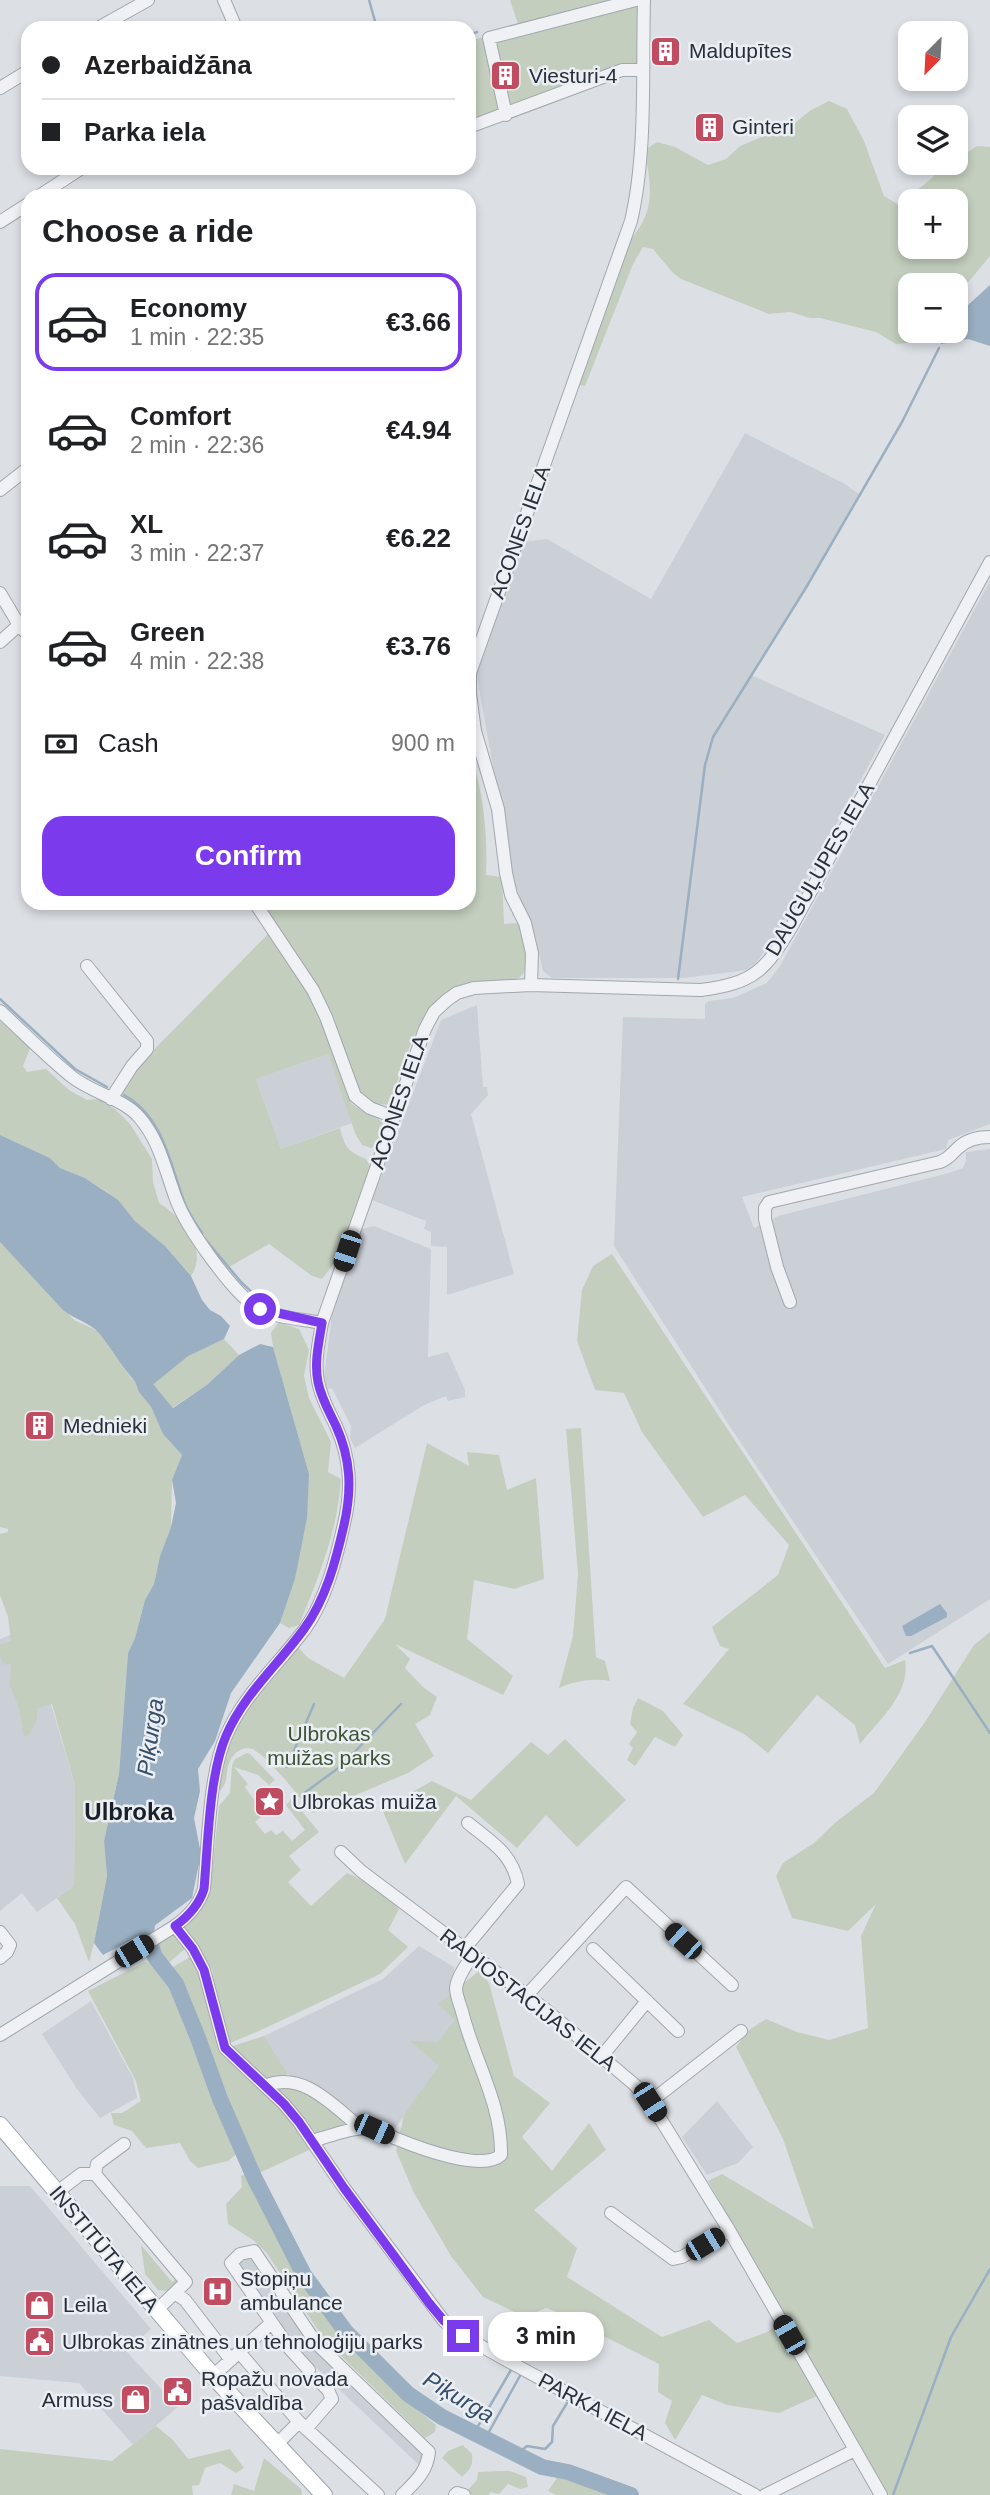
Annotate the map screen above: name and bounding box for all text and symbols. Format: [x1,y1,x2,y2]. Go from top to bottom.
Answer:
north arrow [898,21,968,91]
map controls [898,21,968,343]
building icon: Maldupītes [649,34,683,68]
place label: Maldupītes [689,39,792,62]
text: Azerbaidžāna [84,50,252,80]
building icon: Viesturi-4 [489,59,523,93]
place label: Viesturi-4 [529,64,618,87]
button: layers [898,105,968,175]
building icon: Ginteri [692,110,726,144]
place label: Ginteri [732,115,794,138]
text: Parka iela [84,117,205,147]
button: + [898,189,968,259]
text: Choose a ride [42,213,254,249]
button: − [898,273,968,343]
icon: car [46,291,109,354]
text: Economy [130,293,247,323]
text: €3.66 [386,307,451,337]
text: 1 min · 22:35 [130,324,264,350]
icon: car [46,399,109,462]
text: Comfort [130,401,231,431]
text: €4.94 [386,415,451,445]
text: 2 min · 22:36 [130,432,264,458]
street label: ACONES IELA [485,462,554,602]
icon: car [46,507,109,570]
text: XL [130,509,163,539]
text: €6.22 [386,523,451,553]
text: 3 min · 22:37 [130,540,264,566]
icon: car [46,615,109,678]
text: Green [130,617,205,647]
text: €3.76 [386,631,451,661]
text: 4 min · 22:38 [130,648,264,674]
icon: cash [42,725,80,763]
text: Cash [98,728,159,758]
text: 900 m [391,730,455,756]
street label: DAUGUĻUPES IELA [761,778,879,959]
button: Confirm [42,816,455,896]
street label: ACONES IELA [365,1032,432,1172]
car [331,1228,364,1274]
route start [244,1293,276,1325]
building icon: Mednieki [23,1409,57,1443]
place label: Mednieki [63,1414,147,1437]
water label: Piķurga [132,1697,168,1777]
park label: Ulbrokas muižas parks [267,1722,391,1769]
place icon: Ulbrokas muiža [252,1785,286,1819]
place label: Ulbrokas muiža [292,1790,437,1813]
district label: Ulbroka [84,1798,174,1825]
car [661,1919,706,1963]
street label: RADIOSTACIJAS IELA [436,1924,621,2075]
car [111,1931,158,1971]
car [630,2079,671,2125]
car [351,2111,398,2147]
street label: INSTITŪTA IELA [45,2181,164,2316]
car [682,2224,729,2264]
place label: Stopiņu ambulance [240,2267,343,2314]
hospital icon: Stopiņu ambulance [200,2274,234,2308]
shop icon: Leila [23,2288,57,2322]
place label: Leila [63,2293,108,2316]
callout: 3 min [488,2312,603,2360]
car [770,2312,809,2358]
route end [447,2320,479,2352]
text: 3 min [516,2323,576,2349]
public building icon: Ulbrokas zinātnes un tehnoloģiju parks [22,2325,56,2359]
place label: Ulbrokas zinātnes un tehnoloģiju parks [62,2330,423,2353]
water label: Piķurga [419,2366,499,2428]
place label: Ropažu novada pašvaldība [201,2367,348,2414]
street label: PARKA IELA [535,2368,652,2445]
public building icon: Ropažu novada pašvaldība [161,2374,195,2408]
shop icon: Armuss [119,2383,153,2417]
place label: Armuss [42,2388,113,2411]

